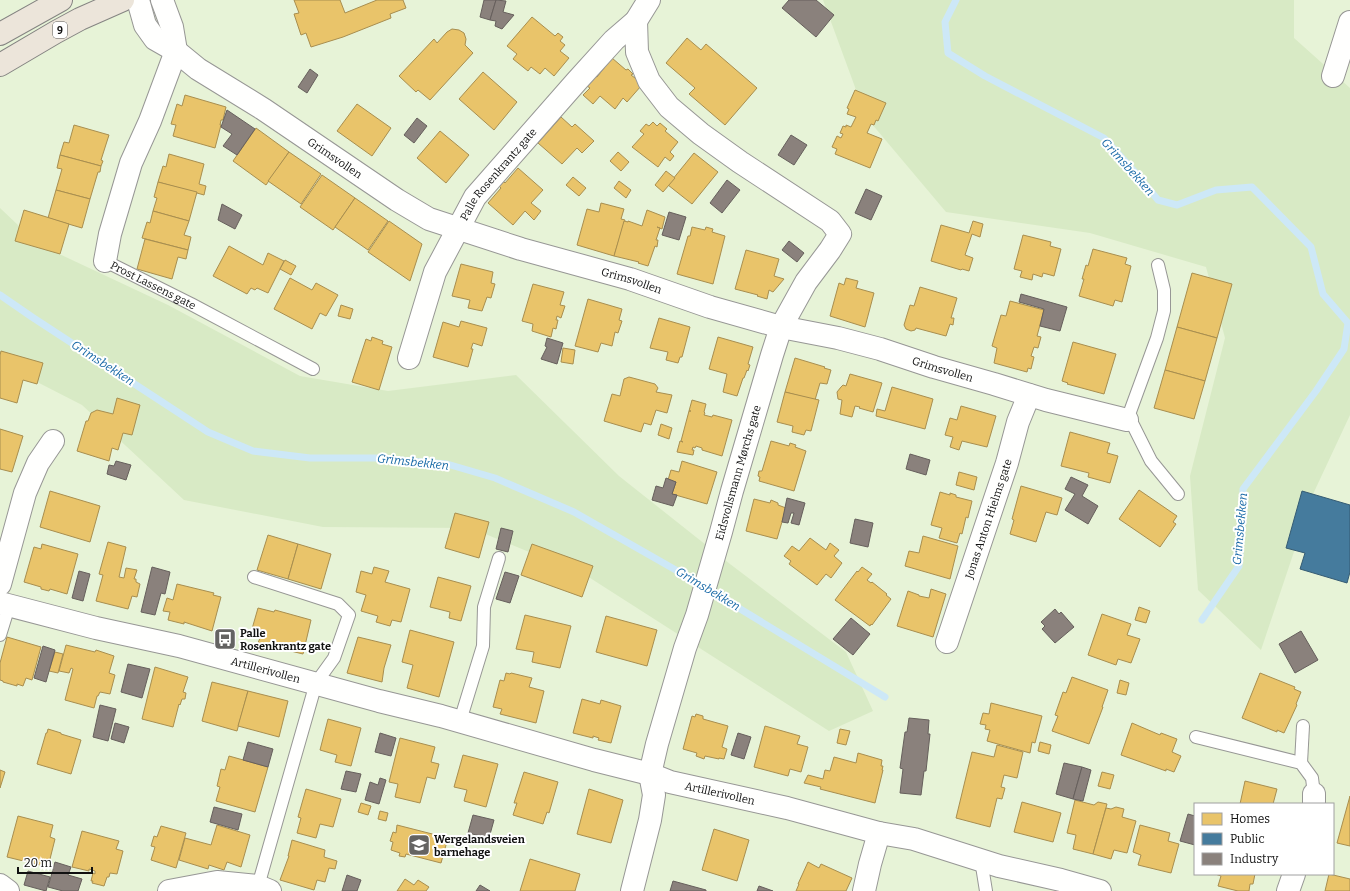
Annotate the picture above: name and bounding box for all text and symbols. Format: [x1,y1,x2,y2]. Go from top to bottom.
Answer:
road number: 9 [53,22,67,38]
street label: Palle Rosenkrantz gate [458,125,540,223]
street label: Grimsvollen [305,135,364,181]
water label: Grimsbekken [1099,135,1157,199]
street label: Prost Lassens gate [108,259,198,312]
street label: Grimsvollen [600,265,664,297]
water label: Grimsbekken [69,337,137,389]
street label: Grimsvollen [910,354,975,385]
street label: Eidsvollsmann Mørchs gate [713,404,764,542]
water label: Grimsbekken [376,451,450,473]
street label: Jonas Anton Hielms gate [962,458,1015,581]
water label: Grimsbekken [1230,492,1250,566]
water label: Grimsbekken [673,564,743,614]
bus stop icon: Palle Rosenkrantz gate [212,626,238,652]
place label: Palle Rosenkrantz gate [240,627,331,653]
street label: Artillerivollen [229,655,302,686]
street label: Artillerivollen [684,780,756,808]
legend [1194,803,1334,875]
text: Homes [1230,812,1270,826]
school or university icon: Wergelandsveien barnehage [406,832,432,858]
text: Public [1230,832,1265,846]
place label: Wergelandsveien barnehage [434,833,525,859]
scale bar [18,849,92,875]
text: Industry [1230,852,1279,866]
text: 20 m [24,856,53,870]

